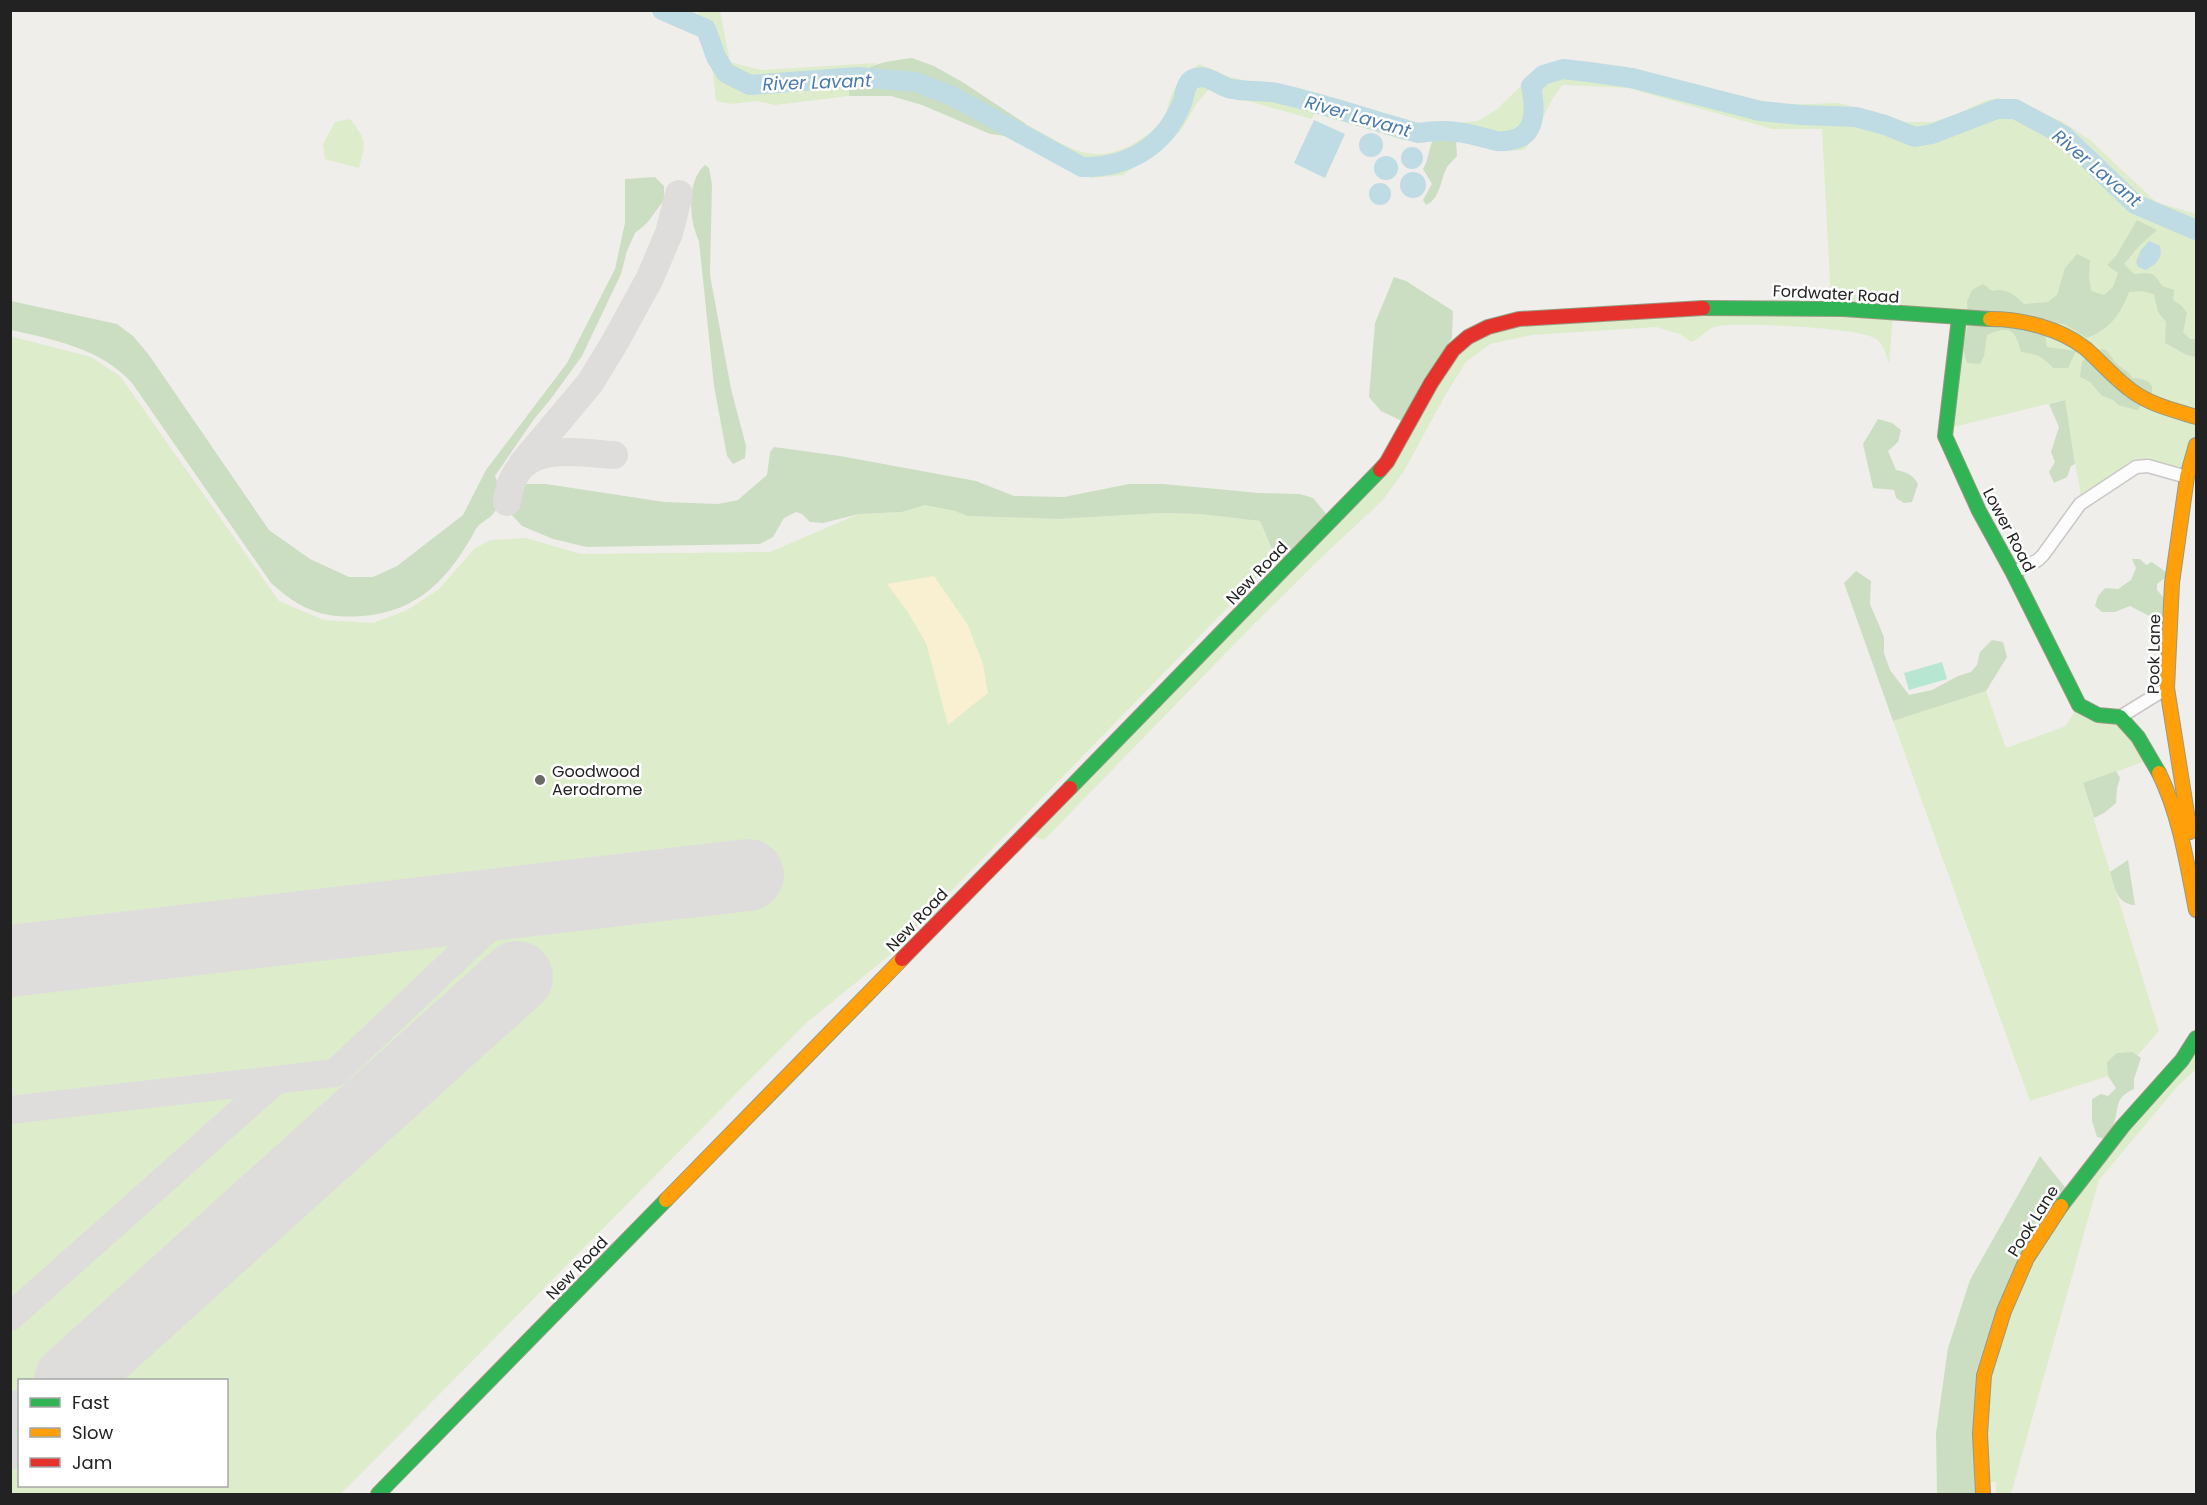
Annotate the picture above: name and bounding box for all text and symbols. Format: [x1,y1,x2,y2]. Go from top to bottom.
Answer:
water label: River Lavant [762,68,872,96]
water label: River Lavant [1302,89,1414,143]
water label: River Lavant [2047,123,2147,213]
street label: Fordwater Road [1772,279,1900,309]
street label: Lower Road [1977,484,2041,576]
street label: New Road [1221,536,1293,610]
street label: Pook Lane [2142,614,2166,694]
place label: Goodwood Aerodrome [552,760,642,801]
marker: Goodwood Aerodrome [533,773,547,787]
street label: New Road [881,883,953,957]
street label: Pook Lane [2002,1181,2064,1261]
street label: New Road [541,1231,613,1305]
legend [18,1379,228,1487]
text: Fast [72,1390,109,1415]
text: Slow [72,1420,114,1445]
text: Jam [72,1450,112,1475]

